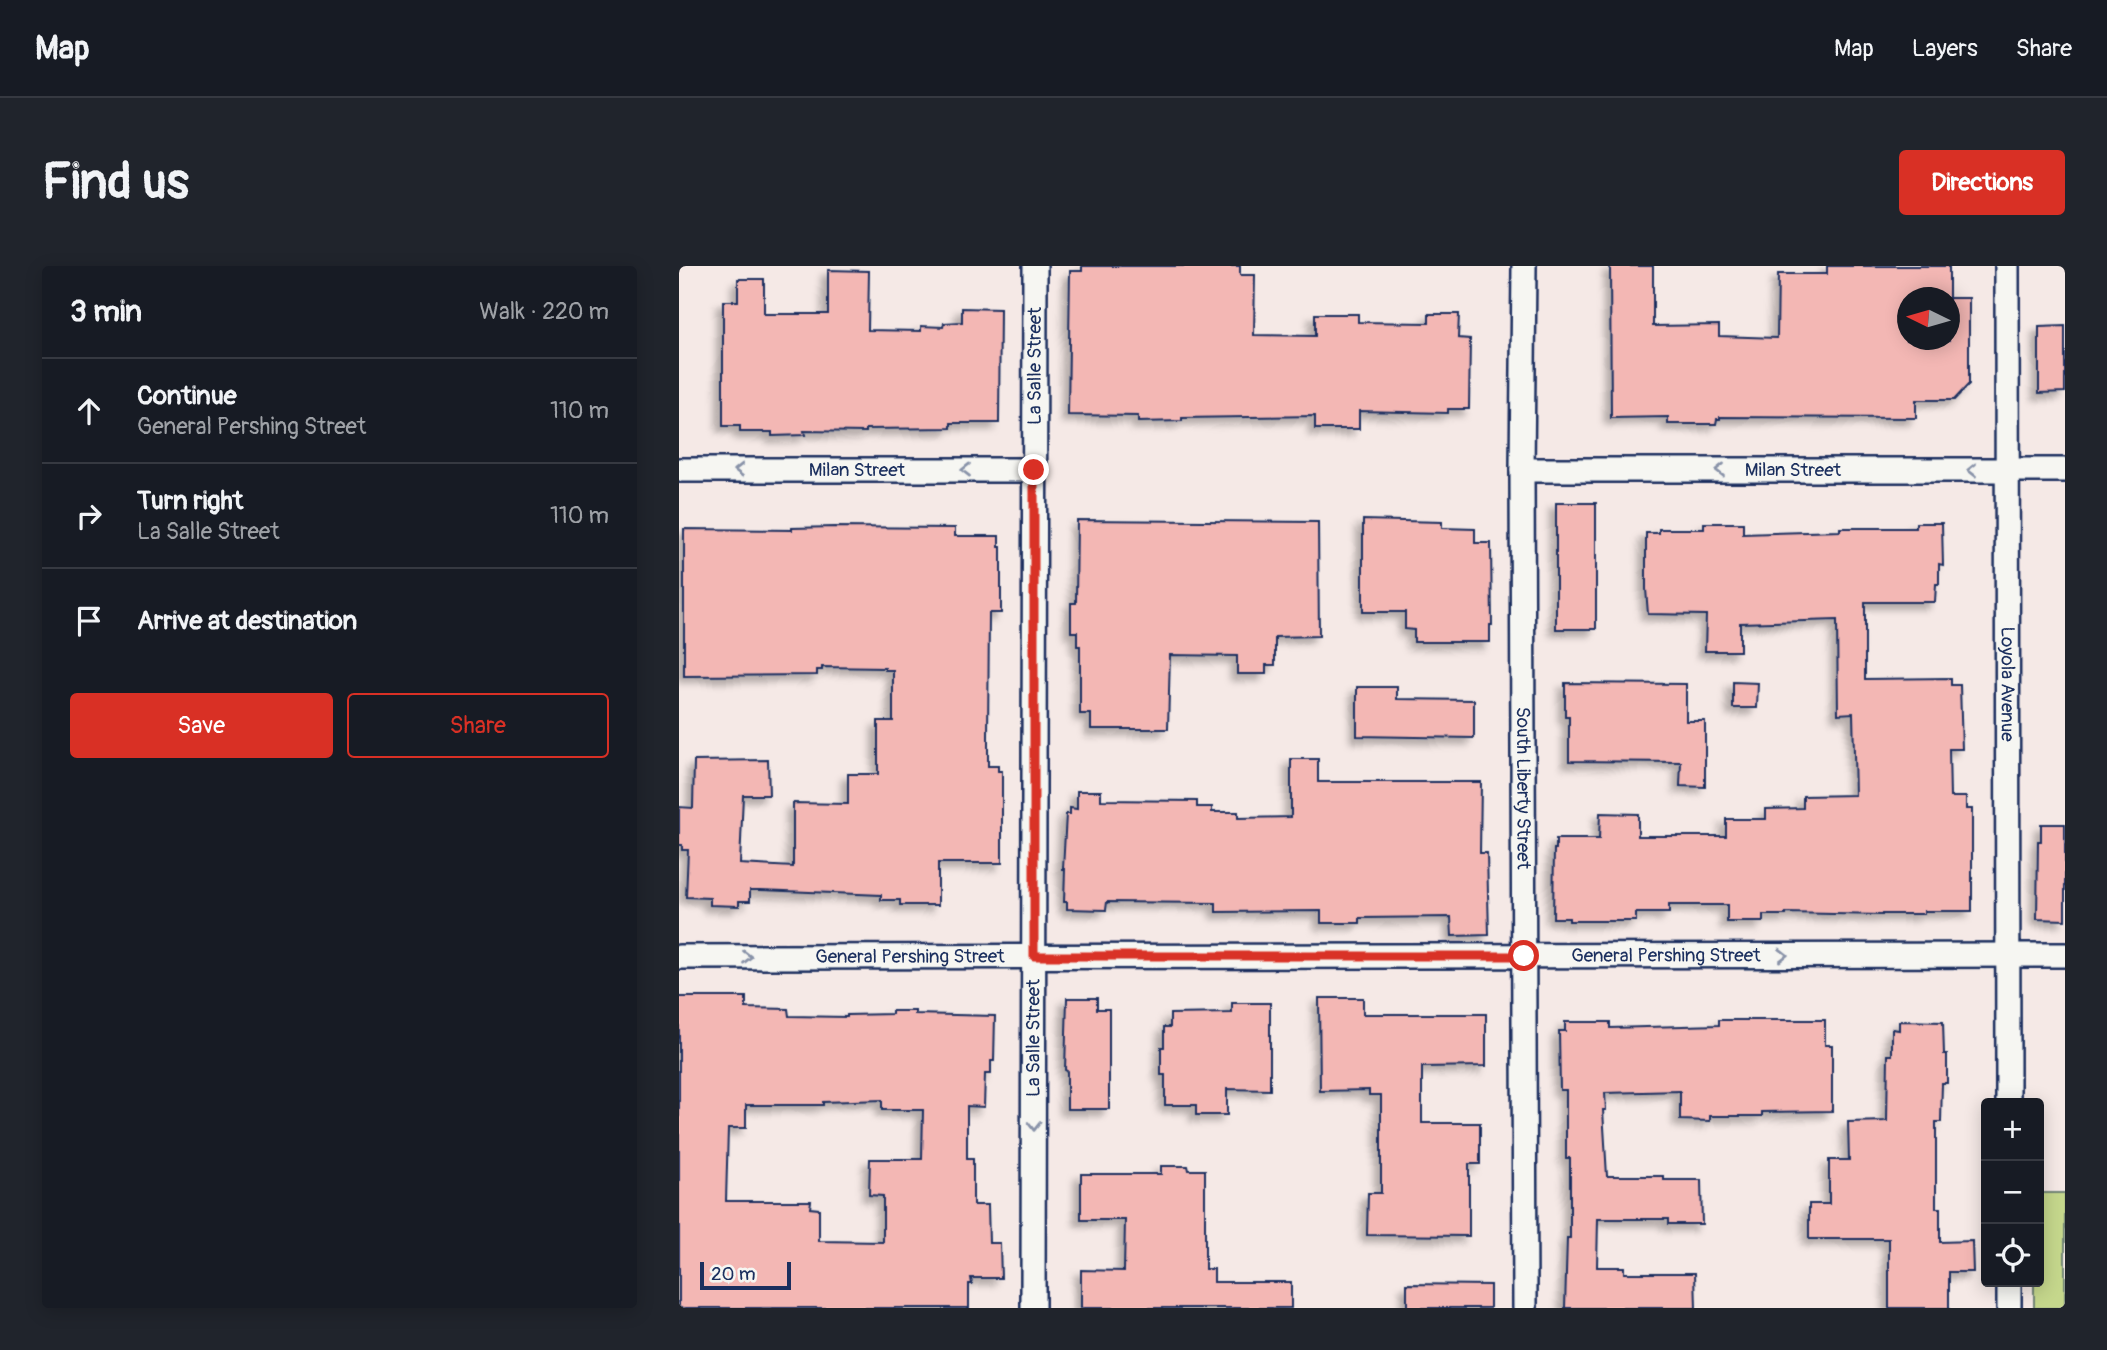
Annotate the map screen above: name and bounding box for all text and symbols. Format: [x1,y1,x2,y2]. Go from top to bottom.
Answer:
text: Map [35,28,90,69]
text: Map [1834,34,1874,63]
text: Layers [1912,34,1978,63]
text: Share [2016,34,2072,63]
button: Directions [1899,150,2065,215]
text: Find us [42,152,189,213]
north arrow [1897,287,1960,350]
text: 3 min [70,293,142,330]
text: Walk · 220 m [479,297,609,326]
street label: La Salle Street [1023,307,1047,425]
text: Continue [137,380,237,412]
icon: ahead [70,392,108,430]
text: 110 m [550,396,609,425]
text: General Pershing Street [137,412,366,441]
route end [1018,454,1049,485]
street label: Milan Street [809,458,906,482]
street label: Milan Street [1745,458,1842,482]
one-way arrow [733,462,743,478]
one-way arrow [960,462,971,478]
one-way arrow [1715,462,1725,478]
one-way arrow [1967,462,1977,478]
text: Turn right [137,485,243,517]
icon: right [70,497,108,535]
text: 110 m [550,501,609,530]
text: La Salle Street [137,517,279,546]
icon: arrive [70,602,108,640]
text: Arrive at destination [137,605,357,637]
street label: Loyola Avenue [1995,626,2020,742]
button: Save [70,693,333,758]
button: Share [347,693,609,758]
street label: South Liberty Street [1511,707,1535,870]
route start [1508,940,1539,971]
street label: General Pershing Street [1571,943,1761,968]
street label: General Pershing Street [815,945,1005,969]
one-way arrow [1778,947,1789,963]
one-way arrow [742,949,753,965]
street label: La Salle Street [1021,979,1046,1097]
map controls [1981,1098,2044,1287]
button: + [1981,1098,2044,1161]
one-way arrow [1026,1122,1042,1132]
button: − [1981,1161,2044,1224]
button: locate [1981,1224,2044,1287]
scale bar [700,1259,791,1291]
text: 20 m [711,1262,756,1286]

